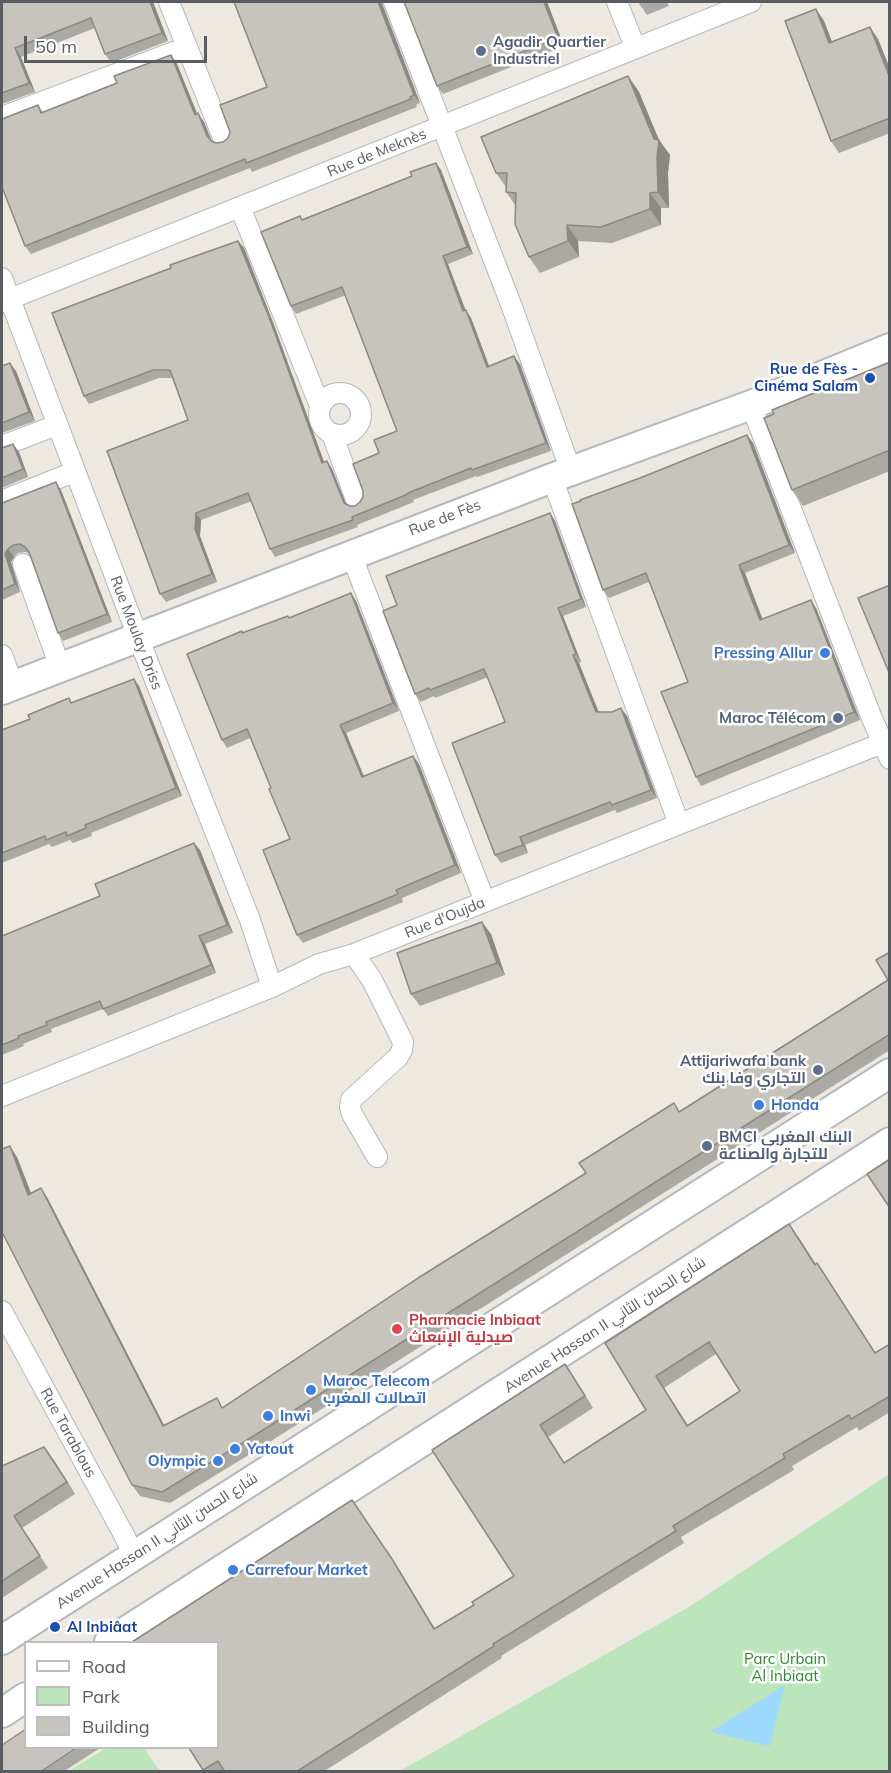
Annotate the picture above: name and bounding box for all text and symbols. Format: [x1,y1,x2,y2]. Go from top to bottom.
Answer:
scale bar [27,24,210,62]
place label: Agadir Quartier Industriel [493,33,606,68]
text: 50 m [35,35,77,58]
marker: Agadir Quartier Industriel [474,44,488,58]
street label: Rue de Meknès [325,125,429,181]
place label: Rue de Fès - Cinéma Salam [754,360,858,395]
marker: Rue de Fès - Cinéma Salam [863,371,877,385]
street label: Rue de Fès [406,496,484,540]
street label: Rue Moulay Driss [106,573,166,693]
place label: Pressing Allur [714,644,813,662]
marker: Pressing Allur [818,646,832,660]
place label: Maroc Télécom [719,709,826,727]
marker: Maroc Télécom [831,711,845,725]
street label: Rue d'Oujda [402,894,488,942]
place label: Attijariwafa bank التجاري وفا بنك [680,1052,806,1087]
marker: Attijariwafa bank التجاري وفا بنك [811,1063,825,1077]
place label: Honda [771,1096,819,1114]
marker: Honda [752,1098,766,1112]
place label: BMCI البنك المغربي للتجارة والصناعة [719,1128,852,1163]
marker: BMCI البنك المغربي للتجارة والصناعة [700,1139,714,1153]
street label: Avenue Hassan II شارع الحسن الثاني [501,1253,709,1397]
place label: Pharmacie Inbiaat صيدلية الإنبعاث [409,1311,541,1346]
marker: Pharmacie Inbiaat صيدلية الإنبعاث [390,1322,404,1336]
place label: Maroc Telecom اتصالات المغرب [323,1372,430,1407]
marker: Maroc Telecom اتصالات المغرب [304,1383,318,1397]
street label: Rue Tarablous [36,1385,100,1481]
place label: Inwi [280,1407,310,1425]
marker: Inwi [261,1409,275,1423]
place label: Yatout [247,1440,294,1458]
marker: Yatout [228,1442,242,1456]
place label: Olympic [148,1452,206,1470]
marker: Olympic [211,1454,225,1468]
street label: Avenue Hassan II شارع الحسن الثاني [53,1469,261,1613]
place label: Carrefour Market [245,1561,368,1579]
marker: Carrefour Market [226,1563,240,1577]
place label: Al Inbiâat [67,1618,137,1636]
marker: Al Inbiâat [48,1620,62,1634]
legend [24,1641,219,1749]
park label: Parc Urbain Al Inbiaat [744,1650,826,1685]
text: Road [82,1655,126,1678]
text: Park [82,1685,120,1708]
text: Building [82,1715,150,1738]

